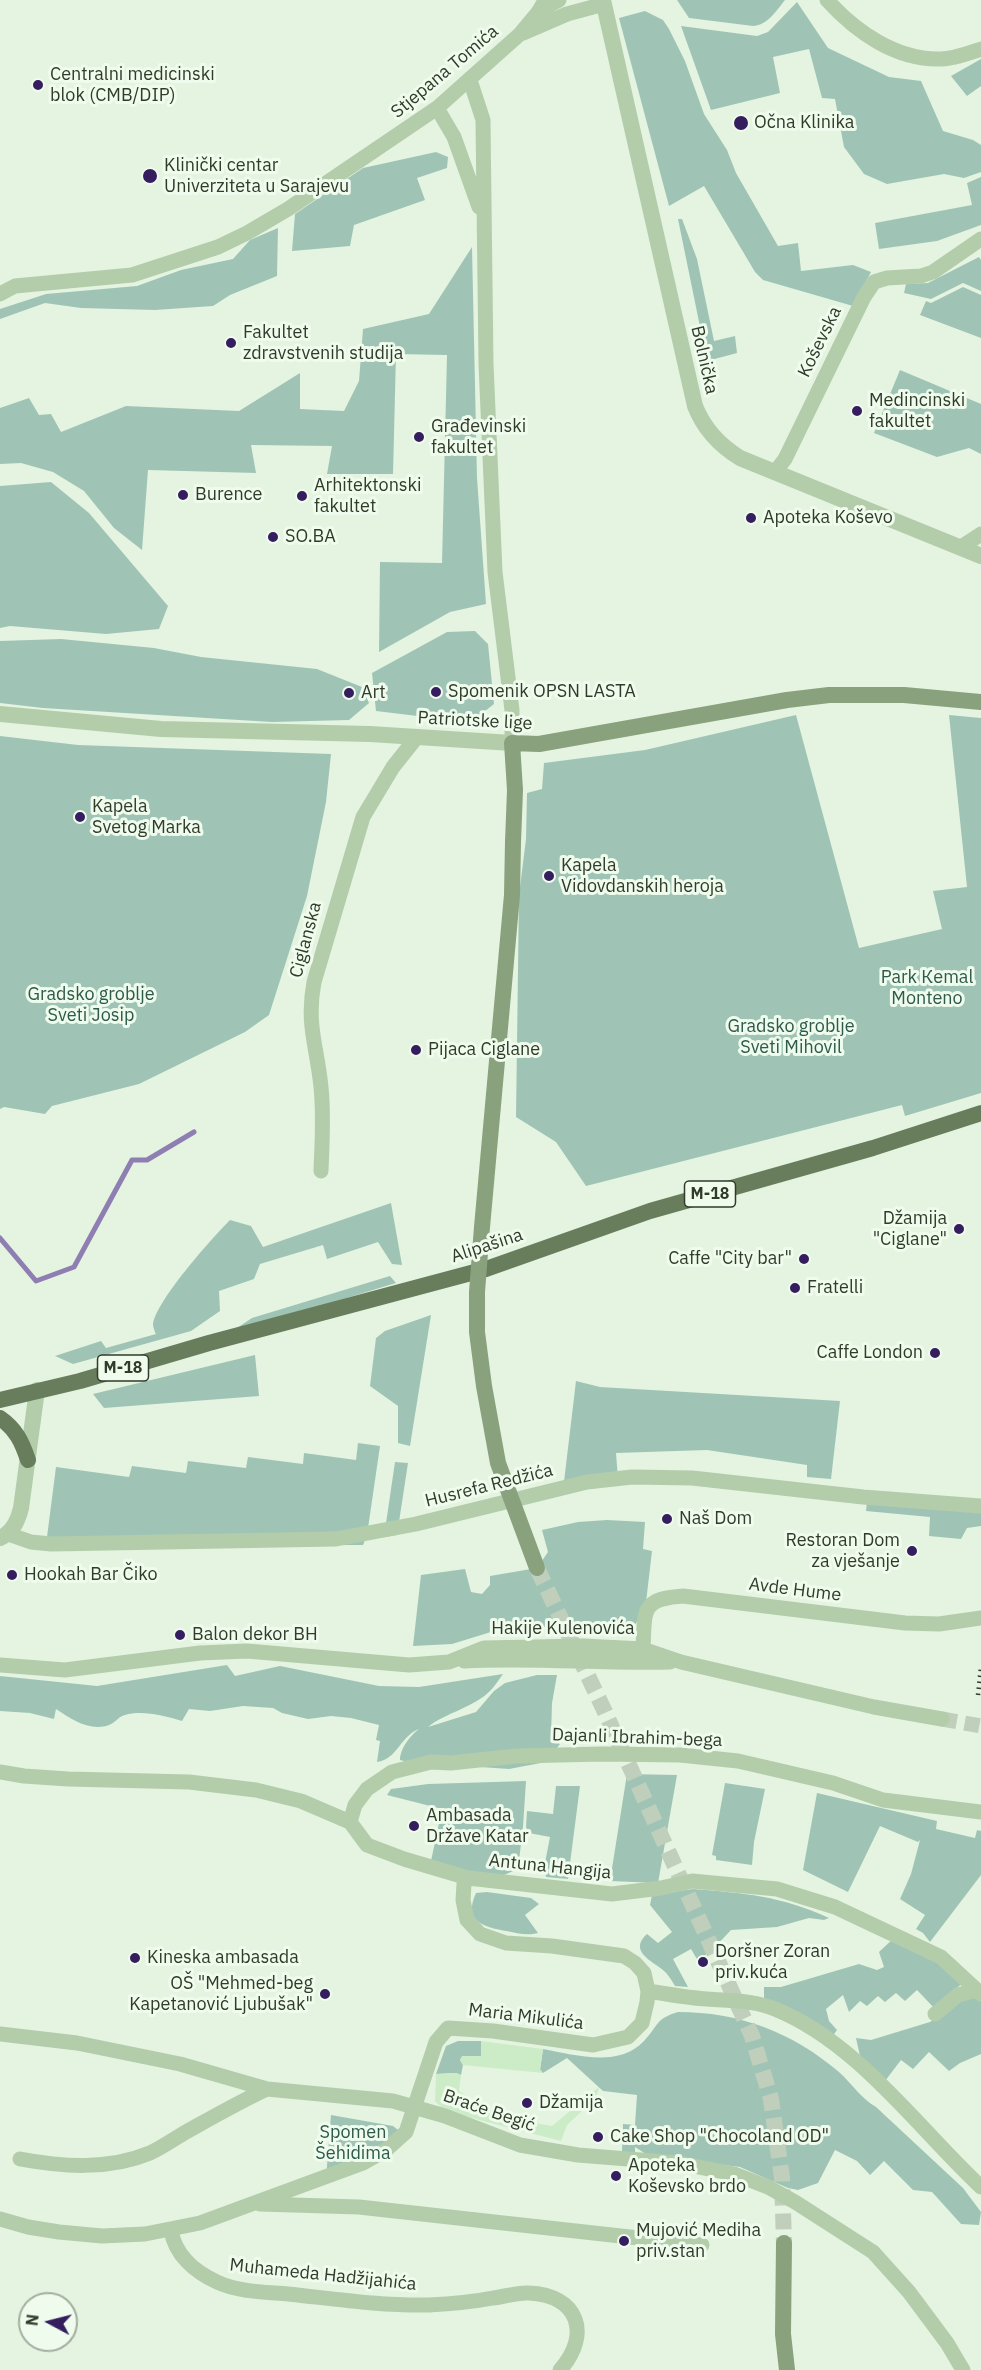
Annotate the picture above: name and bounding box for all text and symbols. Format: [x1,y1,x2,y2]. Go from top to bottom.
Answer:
street label: Stjepana Tomića [387,21,503,123]
place label: Centralni medicinski blok (CMB/DIP) [50,64,215,106]
marker: Centralni medicinski blok (CMB/DIP) [31,78,45,92]
place label: Očna Klinika [754,112,854,134]
marker: Očna Klinika [732,114,750,132]
place label: Klinički centar Univerziteta u Sarajevu [164,155,349,198]
marker: Klinički centar Univerziteta u Sarajevu [141,167,159,185]
street label: Koševska [794,303,846,381]
place label: Fakultet zdravstvenih studija [243,322,403,364]
street label: Bolnička [686,324,722,396]
marker: Fakultet zdravstvenih studija [224,336,238,350]
place label: Medincinski fakultet [869,390,965,432]
marker: Medincinski fakultet [850,404,864,418]
place label: Građevinski fakultet [431,416,526,458]
marker: Građevinski fakultet [412,430,426,444]
place label: Arhitektonski fakultet [314,475,422,518]
place label: Burence [195,484,262,506]
marker: Burence [176,488,190,502]
marker: Arhitektonski fakultet [295,489,309,503]
place label: Apoteka Koševo [763,507,893,529]
marker: Apoteka Koševo [744,511,758,525]
place label: SO.BA [285,526,336,548]
marker: SO.BA [266,530,280,544]
place label: Spomenik OPSN LASTA [448,681,636,703]
place label: Art [361,682,386,704]
marker: Spomenik OPSN LASTA [429,685,443,699]
marker: Art [342,686,356,700]
street label: Patriotske lige [417,707,533,735]
place label: Kapela Svetog Marka [92,796,201,838]
marker: Kapela Svetog Marka [73,810,87,824]
place label: Kapela Vidovdanskih heroja [561,855,724,898]
marker: Kapela Vidovdanskih heroja [542,869,556,883]
street label: Ciglanska [286,900,326,980]
park label: Park Кemal Monteno [881,967,973,1010]
park label: Gradsko groblje Sveti Josip [27,984,155,1026]
park label: Gradsko groblje Sveti Mihovil [727,1016,855,1058]
place label: Pijaca Ciglane [428,1039,540,1061]
marker: Pijaca Ciglane [409,1043,423,1057]
road number: M-18 [684,1181,736,1207]
place label: Džamija "Ciglane" [873,1208,947,1250]
marker: Džamija "Ciglane" [952,1222,966,1236]
street label: Alipašina [448,1224,526,1268]
place label: Caffe "City bar" [668,1248,792,1270]
marker: Caffe "City bar" [797,1252,811,1266]
place label: Fratelli [807,1277,863,1299]
marker: Fratelli [788,1281,802,1295]
place label: Caffe London [817,1342,923,1364]
marker: Caffe London [928,1346,942,1360]
road number: M-18 [98,1355,148,1381]
street label: Husrefa Redžića [423,1460,555,1512]
place label: Naš Dom [679,1508,752,1530]
marker: Naš Dom [660,1512,674,1526]
place label: Restoran Dom za vješanje [785,1530,900,1572]
marker: Restoran Dom za vješanje [905,1544,919,1558]
place label: Hookah Bar Čiko [24,1564,158,1586]
marker: Hookah Bar Čiko [5,1568,19,1582]
street label: Avde Hume [748,1574,842,1606]
street label: Hakije Kulenovića [491,1618,635,1640]
place label: Balon dekor BH [192,1624,318,1646]
marker: Balon dekor BH [173,1628,187,1642]
street label: Dajanli Ibrahim-bega [551,1724,723,1752]
place label: Ambasada Države Katar [426,1805,529,1848]
marker: Ambasada Države Katar [407,1819,421,1833]
street label: Antuna Hangija [488,1850,612,1884]
place label: Doršner Zoran priv.kuća [715,1941,830,1984]
place label: Kineska ambasada [147,1947,299,1969]
marker: Kineska ambasada [128,1951,142,1965]
marker: Doršner Zoran priv.kuća [696,1955,710,1969]
place label: OŠ "Mehmed-beg Kapetanović Ljubušak" [129,1973,313,2016]
marker: OŠ "Mehmed-beg Kapetanović Ljubušak" [318,1987,332,2001]
street label: Maria Mikulića [467,1999,585,2035]
street label: Braće Begić [440,2085,538,2137]
place label: Džamija [539,2092,603,2114]
marker: Džamija [520,2096,534,2110]
park label: Spomen Šehidima [315,2122,391,2164]
place label: Cake Shop "Chocoland OD" [610,2126,829,2148]
marker: Cake Shop "Chocoland OD" [591,2130,605,2144]
place label: Apoteka Koševsko brdo [628,2155,746,2198]
marker: Apoteka Koševsko brdo [609,2169,623,2183]
place label: Mujović Mediha priv.stan [636,2220,761,2262]
marker: Mujović Mediha priv.stan [617,2234,631,2248]
street label: Muhameda Hadžijahića [229,2254,417,2296]
north arrow [18,2292,78,2352]
text: N [21,2313,43,2327]

